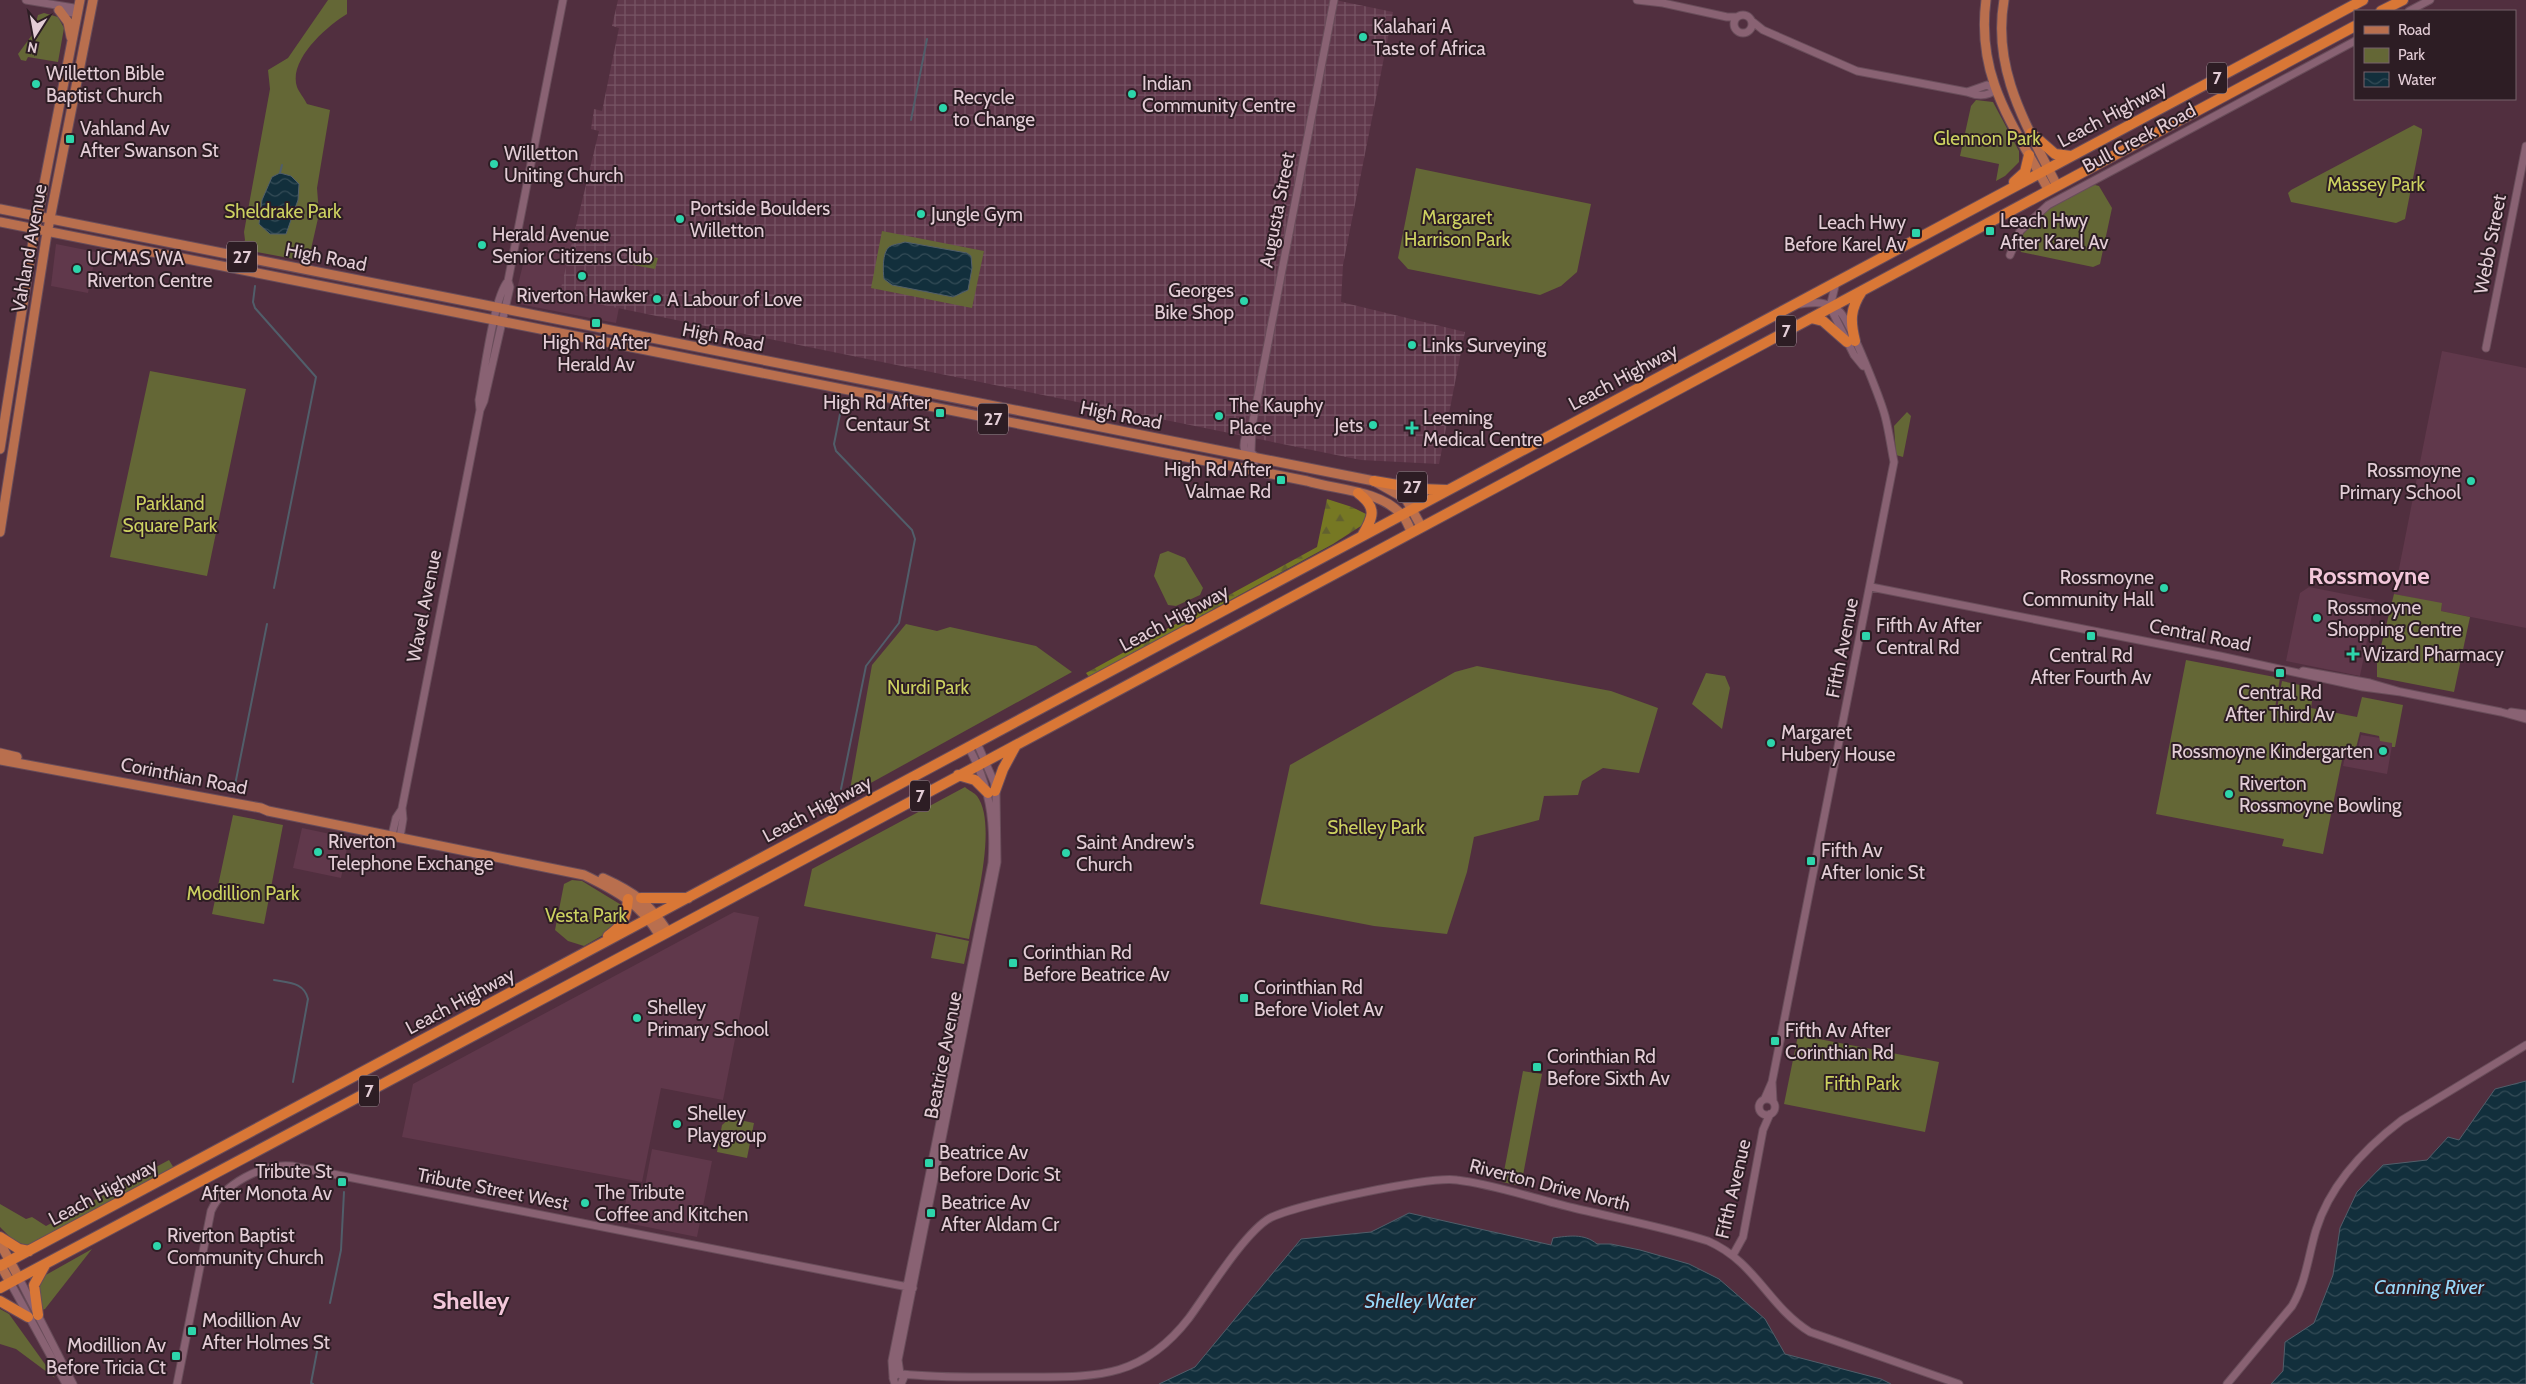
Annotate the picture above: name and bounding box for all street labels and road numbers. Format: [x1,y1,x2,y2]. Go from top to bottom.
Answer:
road number: 7 [2207,62,2227,94]
street label: Leach Highway [2053,75,2171,152]
street label: Bull Creek Road [2078,98,2200,178]
street label: Augusta Street [1255,150,1300,270]
street label: Vahland Avenue [6,182,52,314]
street label: Webb Street [2469,192,2511,296]
street label: High Road [283,238,369,276]
road number: 27 [227,242,257,272]
road number: 7 [1776,316,1796,346]
street label: High Road [680,318,766,356]
street label: Leach Highway [1564,338,1682,415]
street label: High Road [1078,396,1164,434]
road number: 27 [978,404,1008,434]
road number: 27 [1397,472,1427,502]
street label: Wavel Avenue [402,548,446,664]
street label: Leach Highway [1115,579,1233,656]
street label: Fifth Avenue [1821,596,1863,700]
street label: Central Road [2147,614,2253,656]
street label: Corinthian Road [119,752,249,800]
street label: Leach Highway [758,770,876,847]
road number: 7 [910,780,930,811]
street label: Leach Highway [401,962,519,1039]
street label: Beatrice Avenue [919,989,967,1121]
road number: 7 [359,1076,379,1106]
street label: Fifth Avenue [1710,1137,1756,1241]
street label: Leach Highway [44,1153,162,1230]
street label: Riverton Drive North [1467,1154,1633,1216]
street label: Tribute Street West [415,1163,571,1215]

